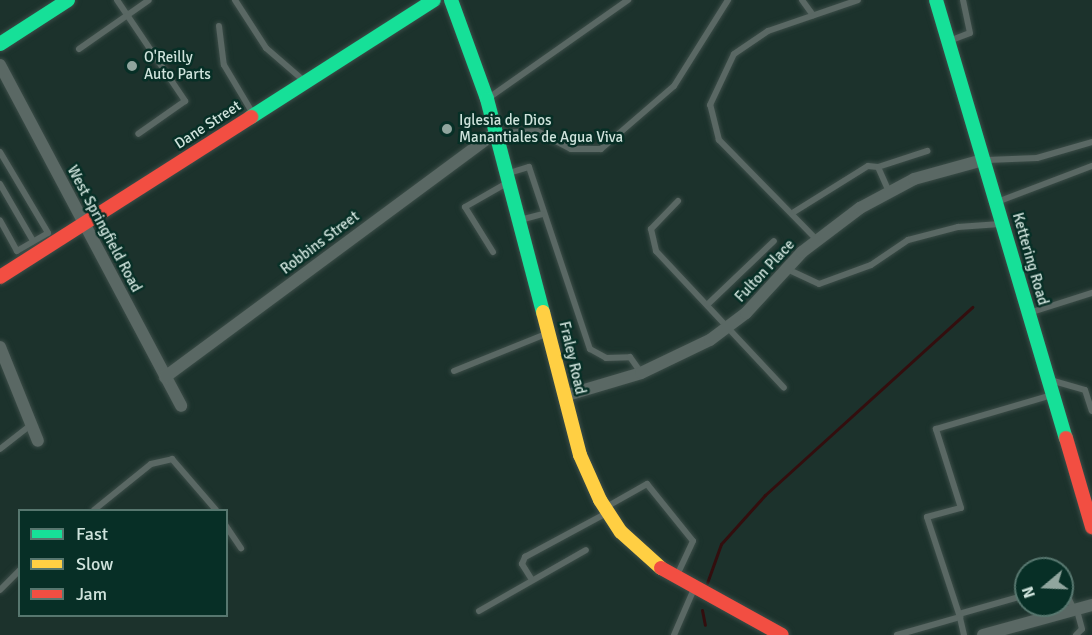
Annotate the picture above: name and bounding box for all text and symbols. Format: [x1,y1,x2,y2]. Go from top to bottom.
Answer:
place label: O'Reilly Auto Parts [144,48,211,83]
marker: O'Reilly Auto Parts [125,59,139,73]
street label: Dane Street [172,97,244,153]
place label: Iglesia de Dios Manantiales de Agua Viva [459,111,623,146]
marker: Iglesia de Dios Manantiales de Agua Viva [440,122,454,136]
street label: West Springfield Road [63,163,145,295]
street label: Robbins Street [277,208,363,278]
street label: Kettering Road [1008,211,1052,307]
street label: Fulton Place [731,236,799,306]
street label: Fraley Road [555,320,589,396]
legend [18,509,228,617]
text: Fast [76,523,108,545]
text: Slow [76,553,113,575]
north arrow [1014,557,1074,617]
text: Jam [76,583,107,605]
text: N [1018,584,1040,601]

